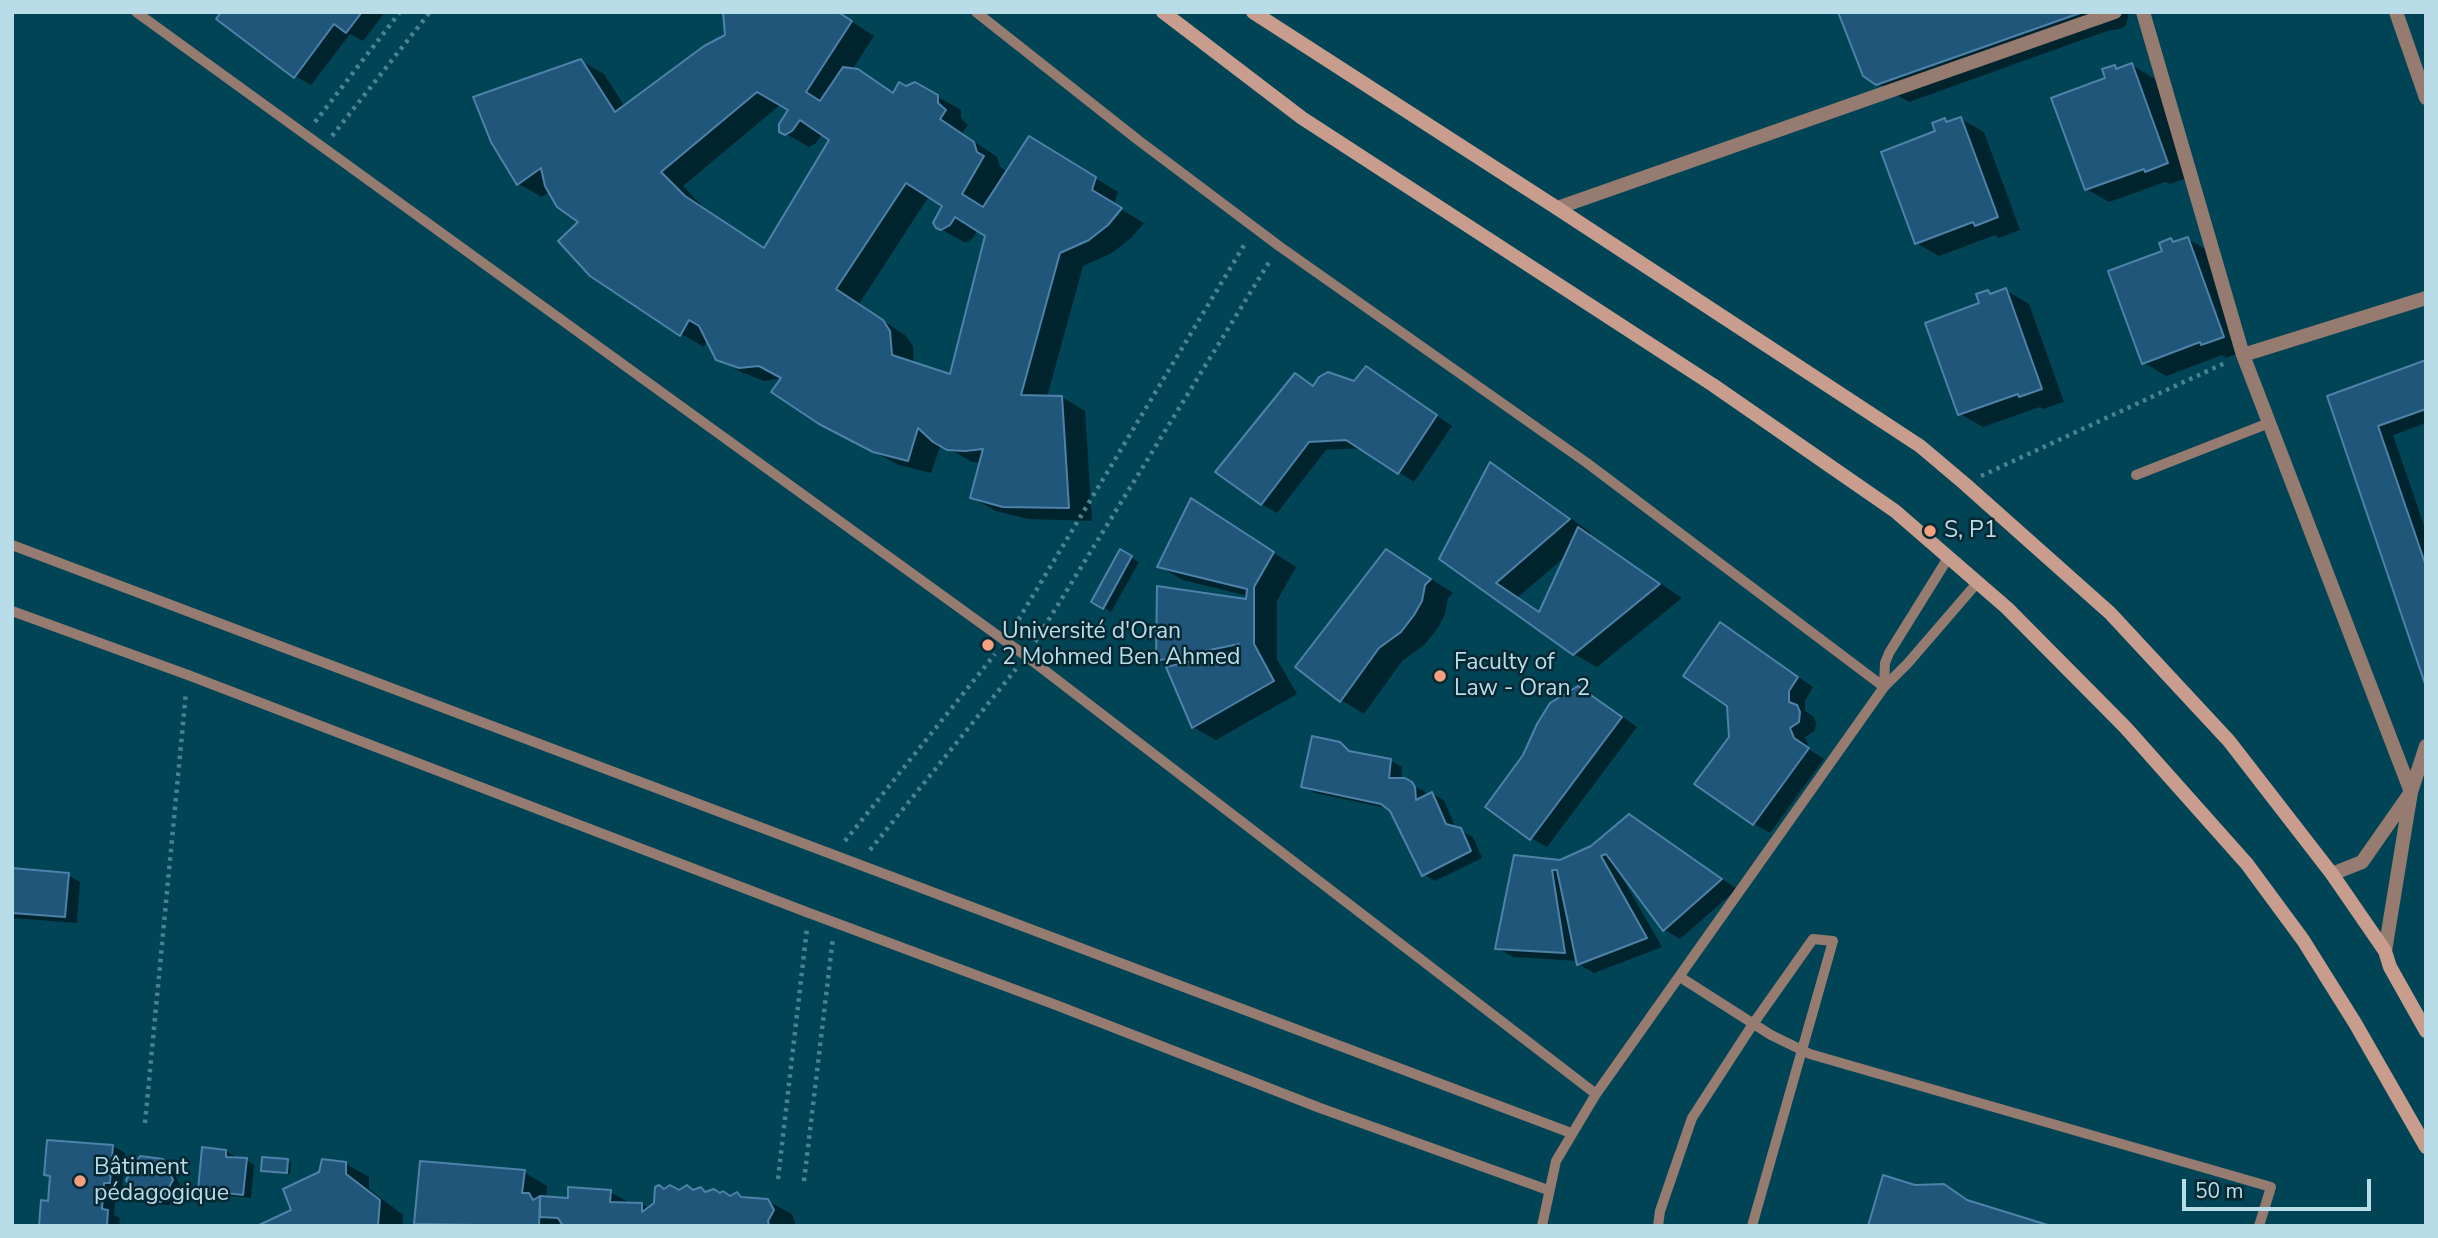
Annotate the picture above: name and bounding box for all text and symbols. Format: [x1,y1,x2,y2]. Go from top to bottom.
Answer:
place label: S, P1 [1944,517,1997,545]
marker: S, P1 [1922,523,1938,539]
place label: Université d'Oran 2 Mohmed Ben Ahmed [1002,618,1240,672]
marker: Université d'Oran 2 Mohmed Ben Ahmed [980,637,996,653]
place label: Faculty of Law - Oran 2 [1454,649,1590,703]
marker: Faculty of Law - Oran 2 [1432,668,1448,684]
place label: Bâtiment pédagogique [94,1154,229,1208]
scale bar [2186,1164,2375,1208]
marker: Bâtiment pédagogique [72,1173,88,1189]
text: 50 m [2195,1177,2244,1205]

